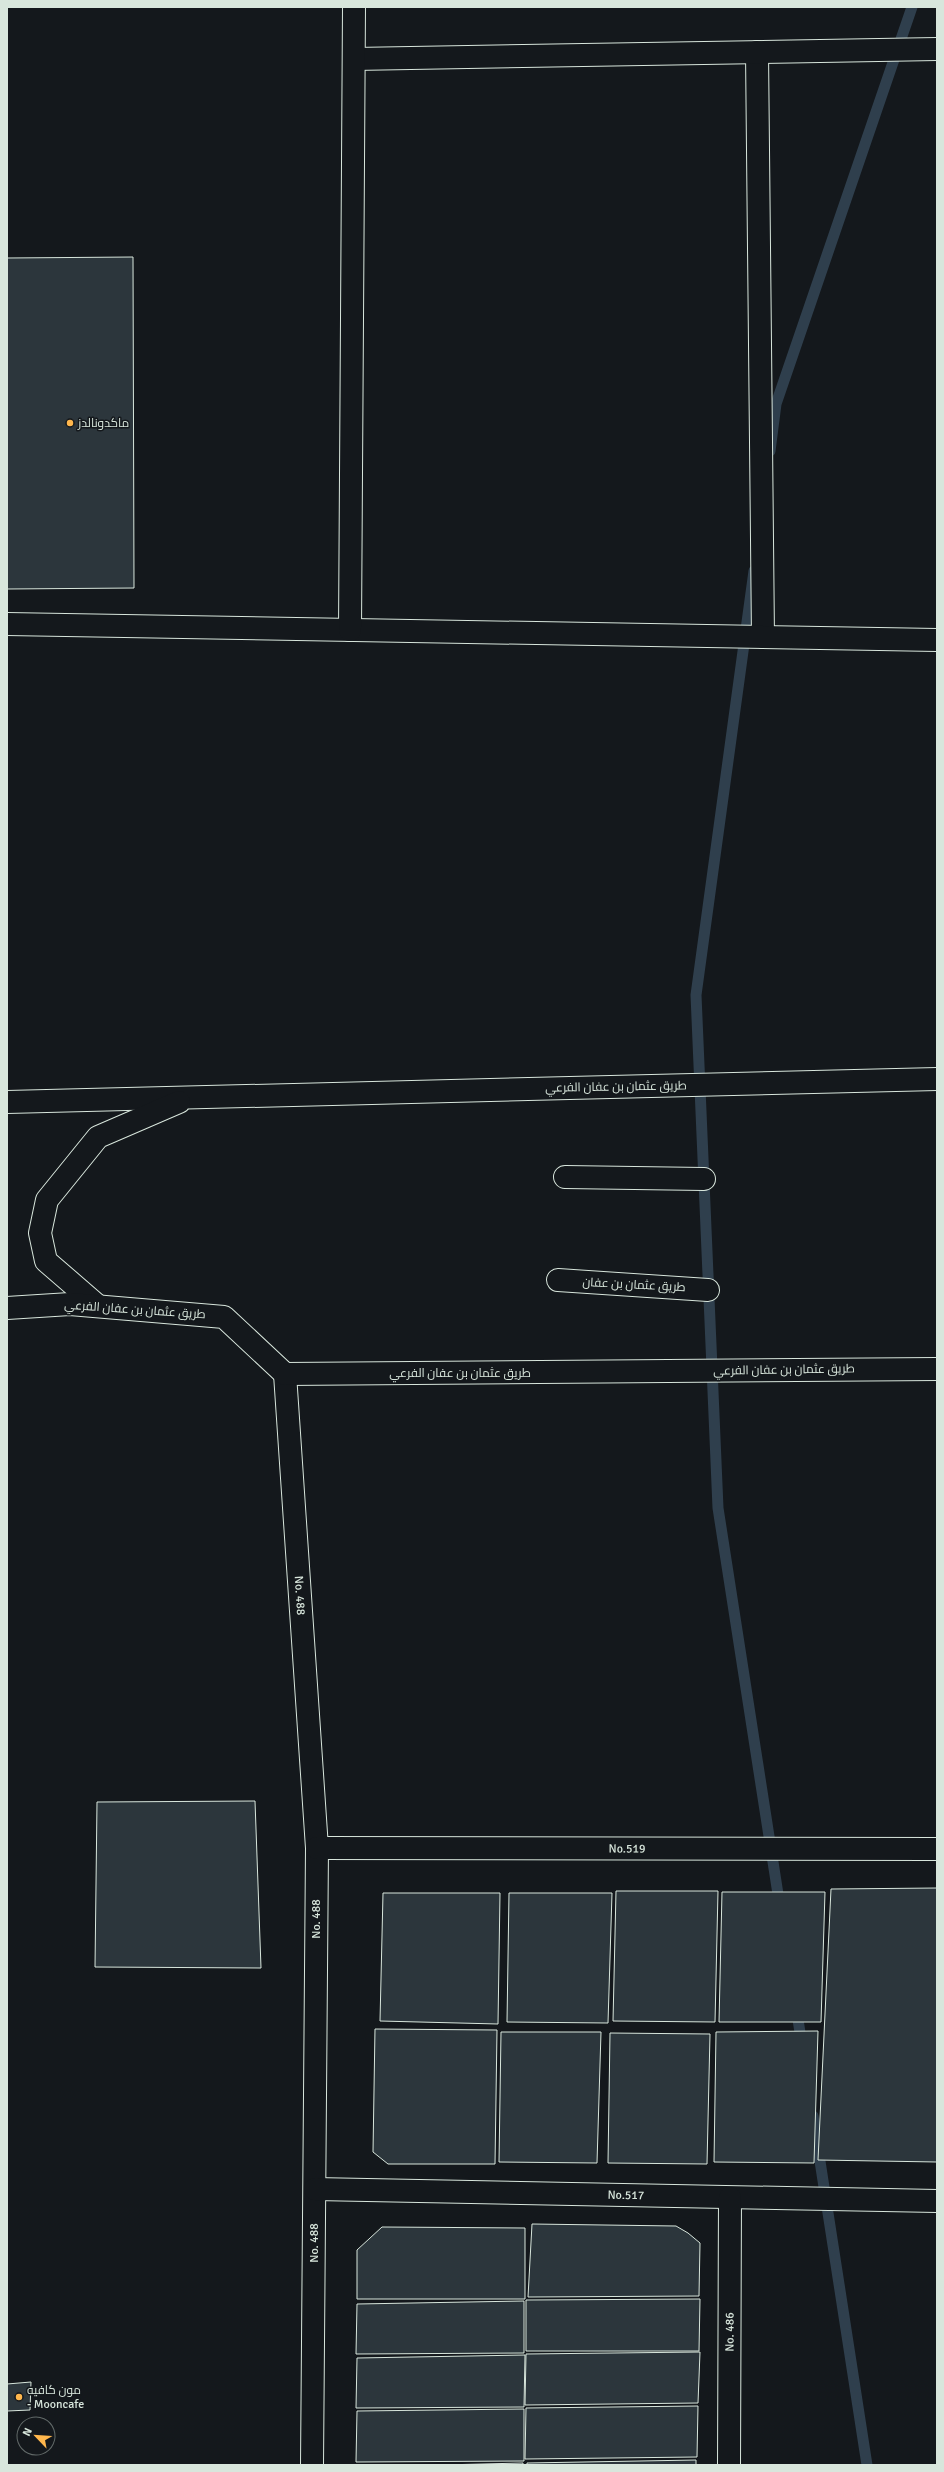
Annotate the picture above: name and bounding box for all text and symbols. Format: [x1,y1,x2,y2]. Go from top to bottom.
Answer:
place label: ماكدونالدز [77,416,129,431]
marker: ماكدونالدز [65,418,75,428]
street label: طريق عثمان بن عفان الفرعي [545,1078,687,1098]
street label: طريق عثمان بن عفان [582,1275,686,1295]
street label: طريق عثمان بن عفان الفرعي [64,1298,206,1324]
street label: طريق عثمان بن عفان الفرعي [713,1361,855,1381]
street label: طريق عثمان بن عفان الفرعي [389,1366,531,1383]
street label: No. 488 [291,1575,309,1616]
street label: No.519 [609,1841,645,1856]
street label: No. 488 [309,1899,324,1939]
street label: No.517 [607,2187,645,2203]
street label: No. 488 [307,2223,322,2263]
street label: No. 486 [722,2312,737,2352]
place label: مون كافيه - Mooncafe [27,2383,84,2412]
marker: مون كافيه - Mooncafe [14,2392,24,2402]
north arrow [16,2416,56,2456]
text: N [20,2426,35,2438]

